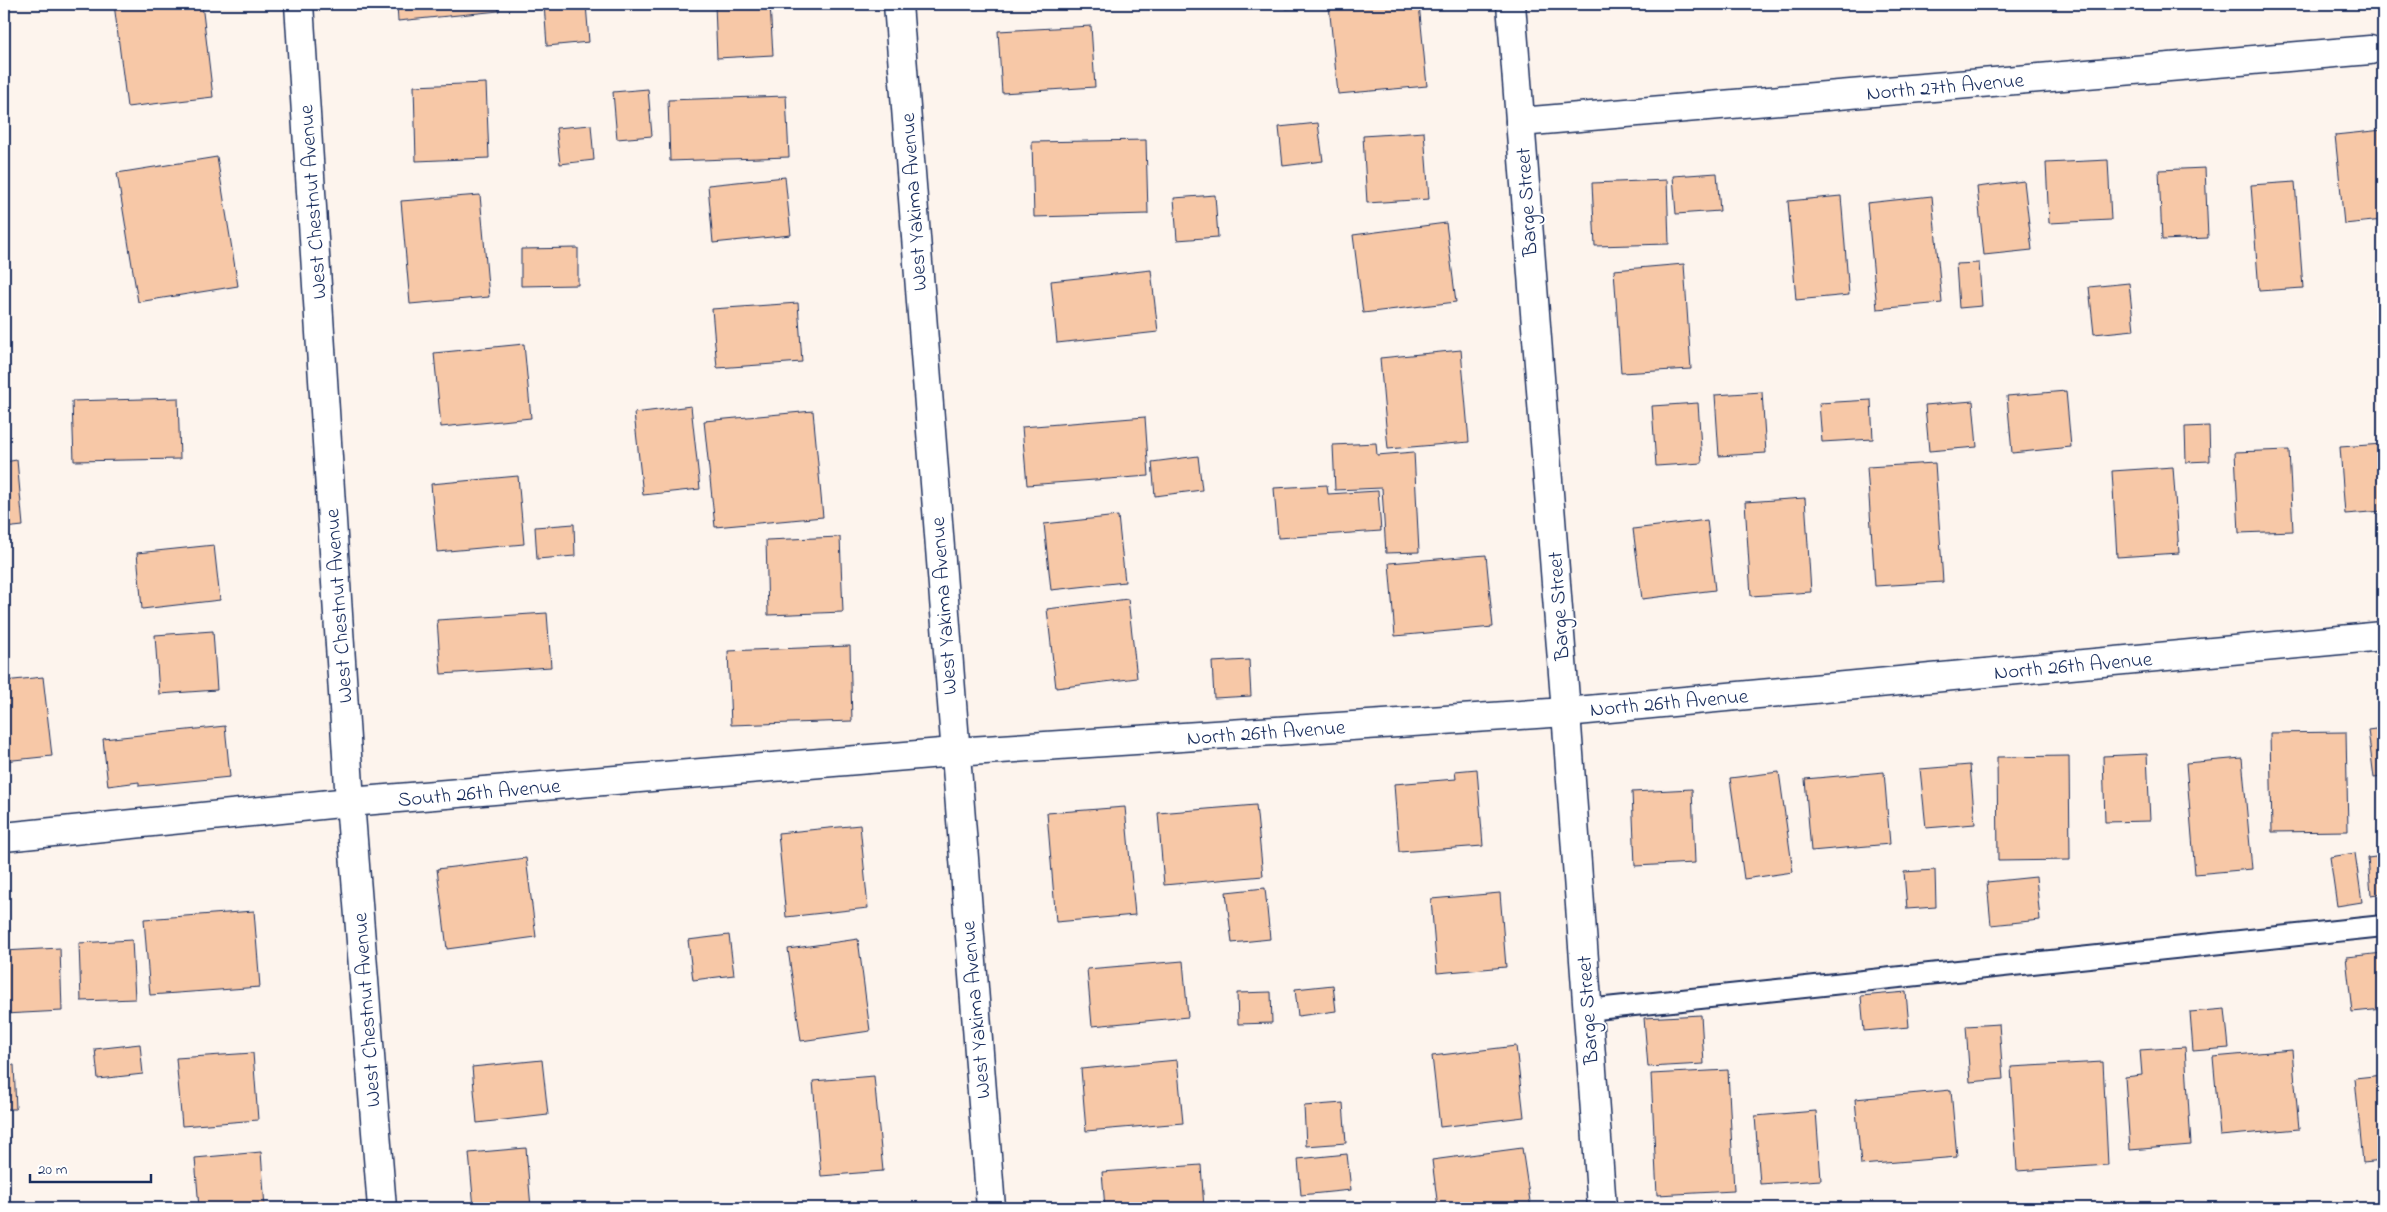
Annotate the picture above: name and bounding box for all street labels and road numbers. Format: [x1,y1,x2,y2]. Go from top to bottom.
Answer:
street label: North 27th Avenue [1865,66,2026,110]
street label: West Chestnut Avenue [292,103,336,300]
street label: West Yakima Avenue [894,111,936,292]
street label: Barge Street [1509,146,1549,258]
street label: West Chestnut Avenue [318,507,362,704]
street label: West Yakima Avenue [924,515,966,696]
street label: Barge Street [1541,550,1581,662]
street label: North 26th Avenue [1993,645,2154,689]
street label: North 26th Avenue [1589,682,1750,726]
street label: North 26th Avenue [1186,713,1347,754]
street label: South 26th Avenue [396,772,562,816]
street label: West Chestnut Avenue [346,911,390,1108]
street label: West Yakima Avenue [954,919,1000,1100]
street label: Barge Street [1570,954,1610,1066]

